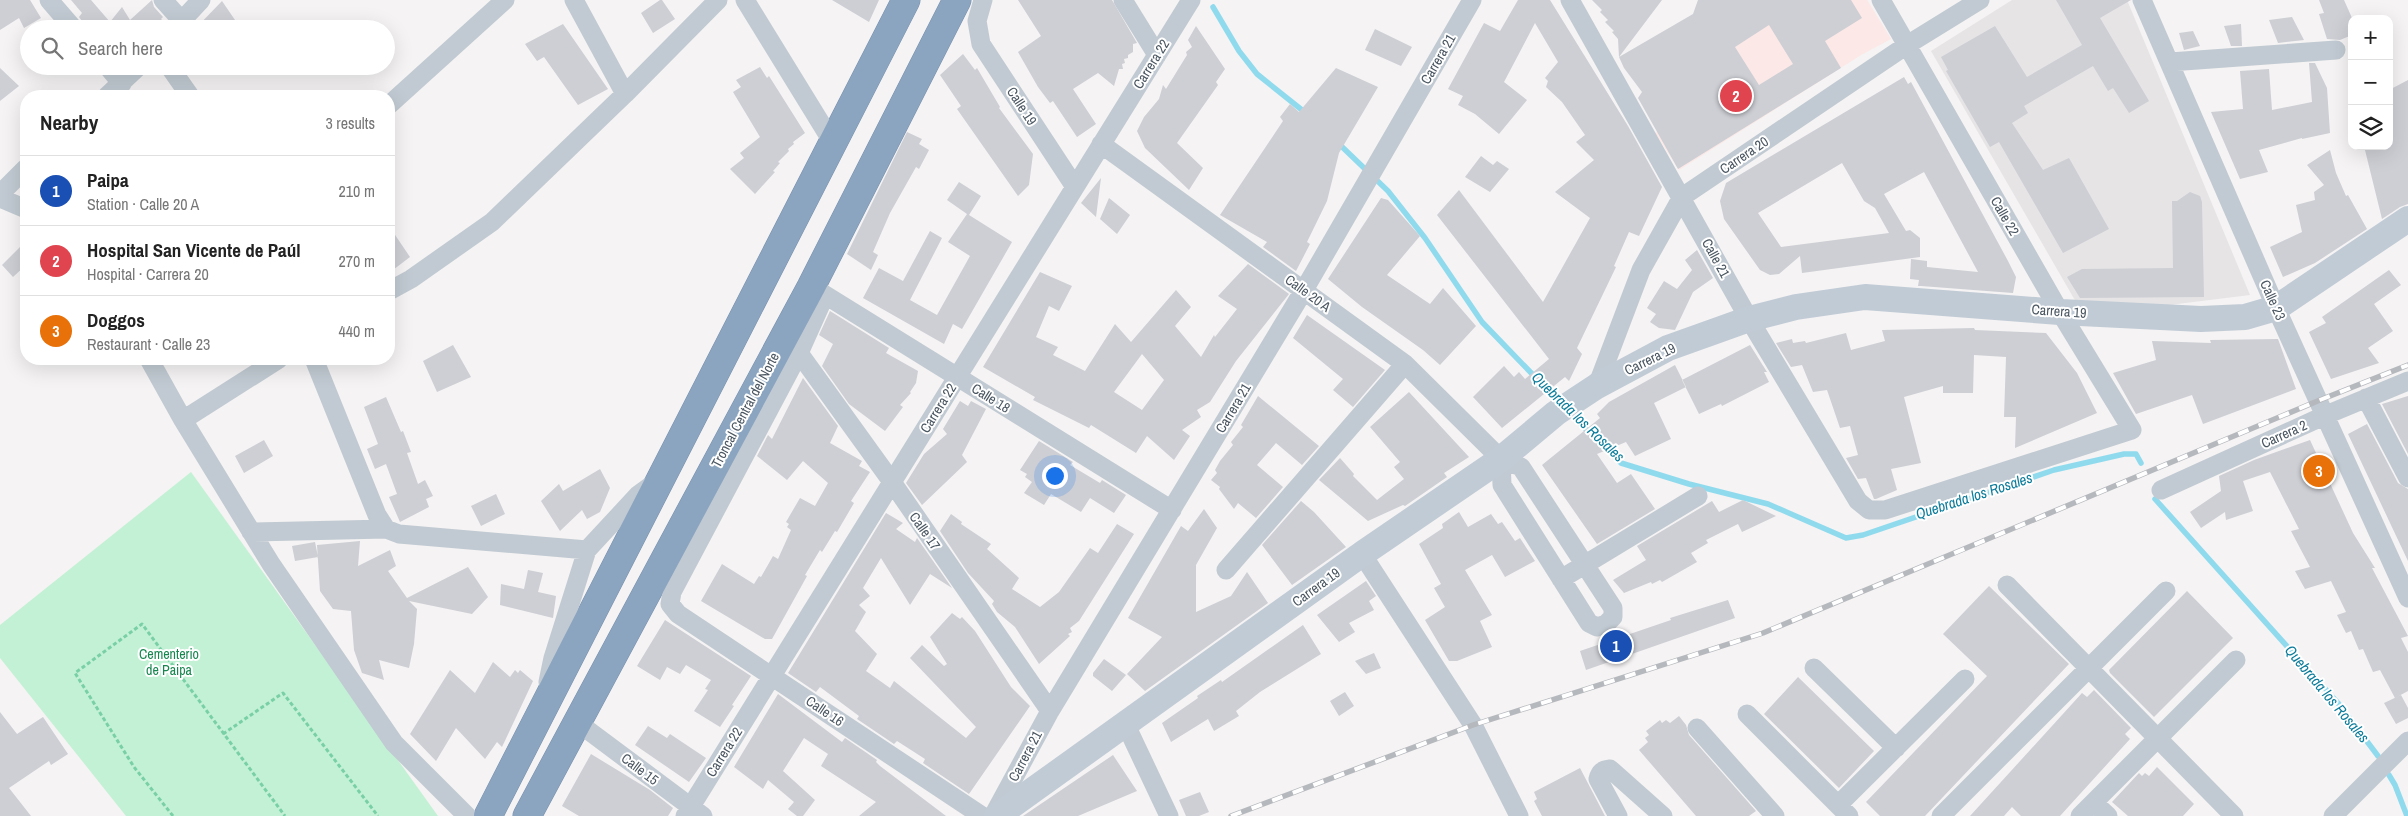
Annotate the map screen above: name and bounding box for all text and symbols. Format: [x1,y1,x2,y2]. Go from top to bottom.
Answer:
map controls [2348,15,2393,150]
button: + [2348,15,2393,60]
search box [20,20,395,75]
street label: Carrera 21 [1416,30,1460,87]
icon: search [38,34,66,62]
text: Search here [78,35,163,61]
street label: Carrera 22 [1129,36,1173,92]
button: − [2348,60,2393,105]
pin: 2 [1720,77,1752,115]
street label: Calle 19 [1003,83,1041,129]
button: layers [2348,105,2393,150]
text: Nearby [40,108,98,137]
text: 3 results [325,112,375,134]
street label: Carrera 20 [1716,132,1772,178]
text: Paipa [87,167,129,193]
text: 1 [52,180,60,202]
text: 210 m [339,180,375,202]
text: Station · Calle 20 A [87,193,199,215]
street label: Calle 22 [1987,193,2023,239]
street label: Calle 21 [1698,235,1734,281]
text: Hospital San Vicente de Paúl [87,237,301,263]
text: 2 [52,250,60,272]
text: 270 m [339,250,375,272]
text: Hospital · Carrera 20 [87,263,209,285]
street label: Calle 20 A [1282,270,1335,316]
street label: Calle 23 [2256,277,2290,323]
street label: Carrera 19 [2031,300,2087,322]
text: Doggos [87,307,145,333]
text: 3 [52,320,60,342]
text: 440 m [339,320,375,342]
text: Restaurant · Calle 23 [87,333,210,355]
street label: Carrera 19 [1621,339,1679,379]
street label: Troncal Central del Norte [707,349,783,471]
water label: Quebrada los Rosales [1527,367,1629,466]
street label: Calle 18 [968,379,1014,417]
street label: Carrera 21 [1211,379,1255,436]
street label: Carrera 22 [916,380,960,436]
street label: Carrera 2 [2258,416,2310,452]
pin: 3 [2303,452,2335,490]
your location [1042,463,1068,489]
water label: Quebrada los Rosales [1913,467,2035,524]
street label: Calle 17 [906,509,944,553]
street label: Carrera 19 [1289,564,1343,610]
pin: 1 [1600,627,1632,665]
water label: Quebrada los Rosales [2280,640,2375,747]
park label: Cementerio de Paipa [139,645,199,679]
street label: Calle 16 [803,692,847,730]
street label: Carrera 22 [702,724,746,780]
street label: Carrera 21 [1004,727,1046,784]
street label: Calle 15 [618,749,662,789]

